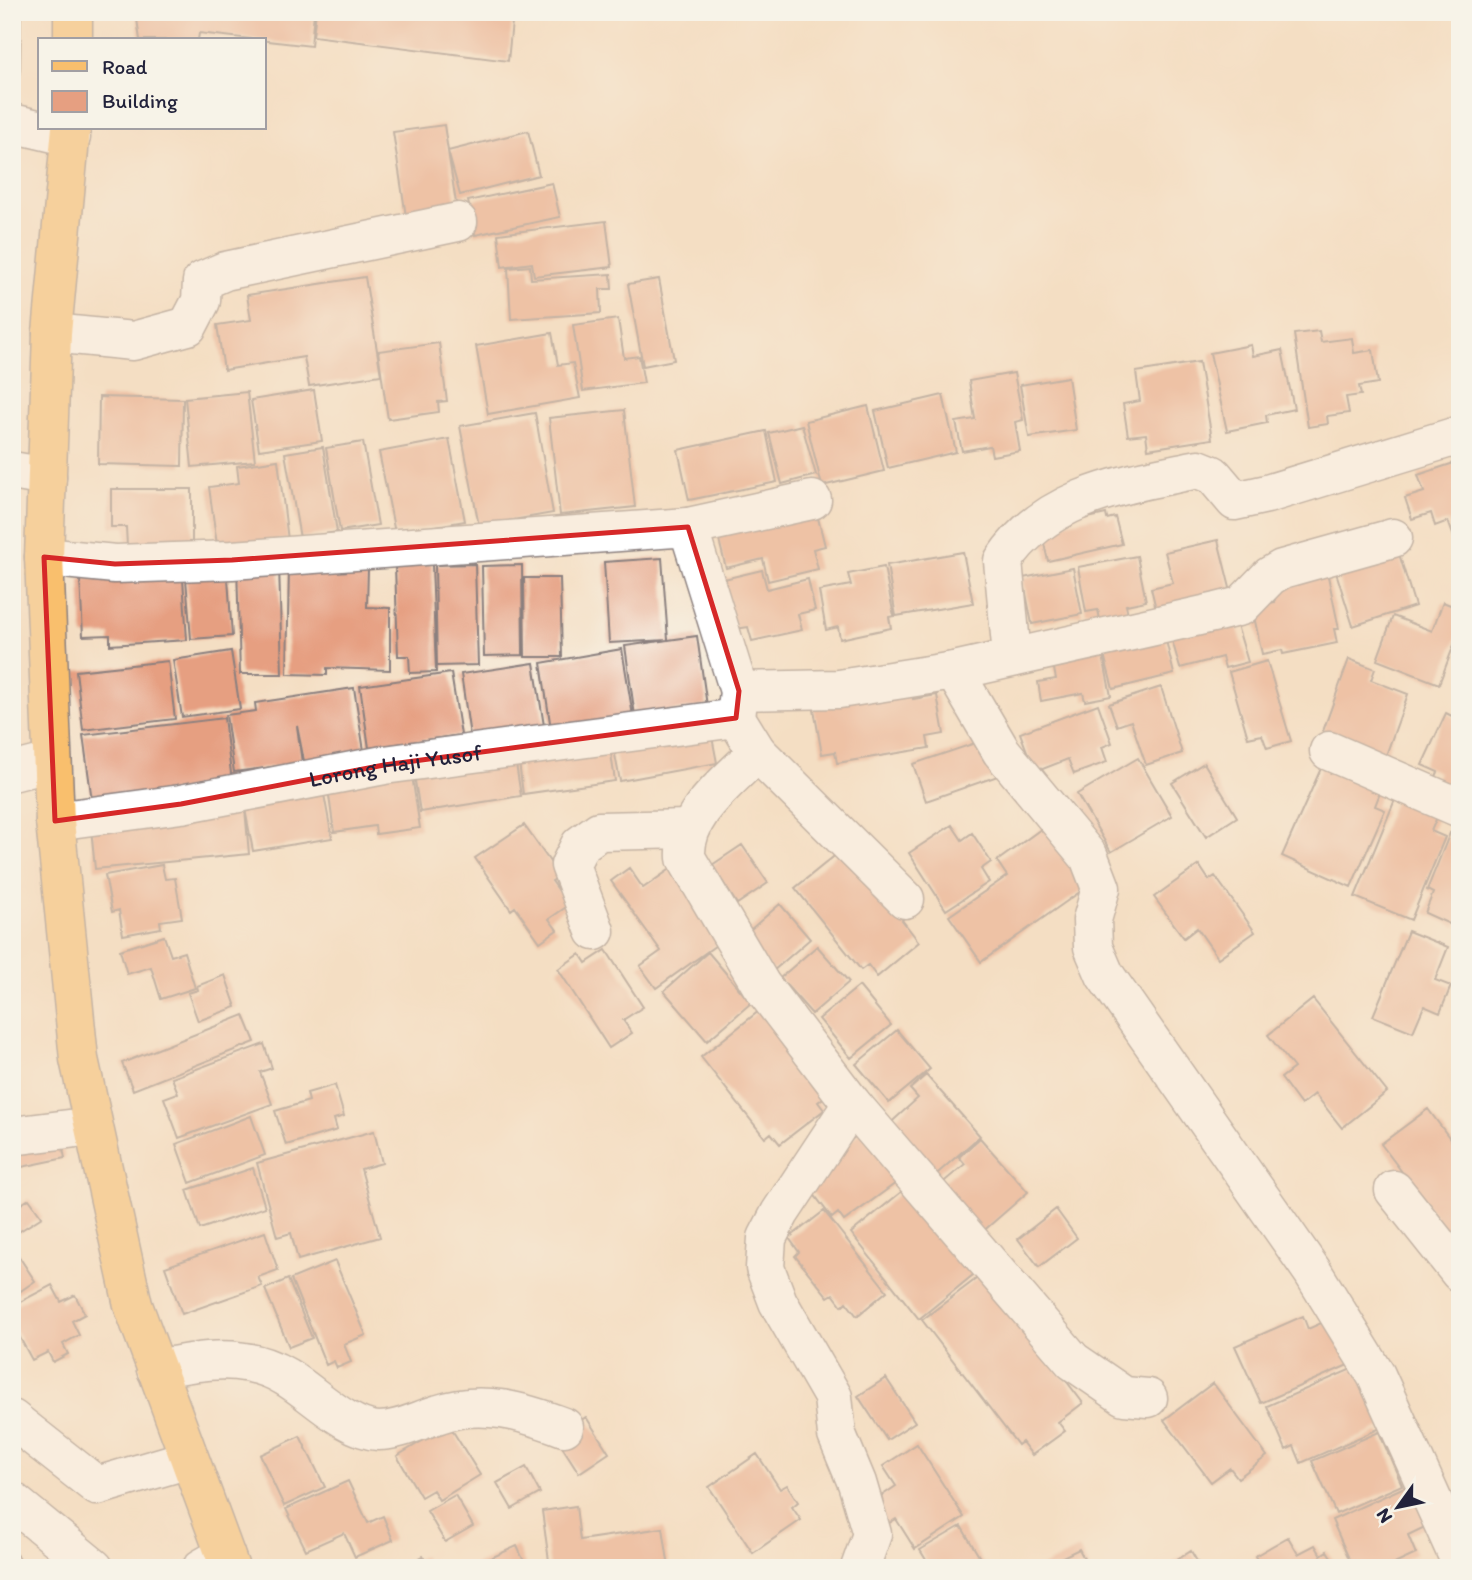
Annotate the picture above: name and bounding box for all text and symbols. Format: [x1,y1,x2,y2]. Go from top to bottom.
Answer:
legend [38,38,266,130]
text: Road [102,54,148,79]
text: Building [102,88,178,113]
street label: Lorong Haji Yusof [307,738,484,793]
north arrow [1364,1472,1434,1542]
text: N [1371,1504,1397,1528]

